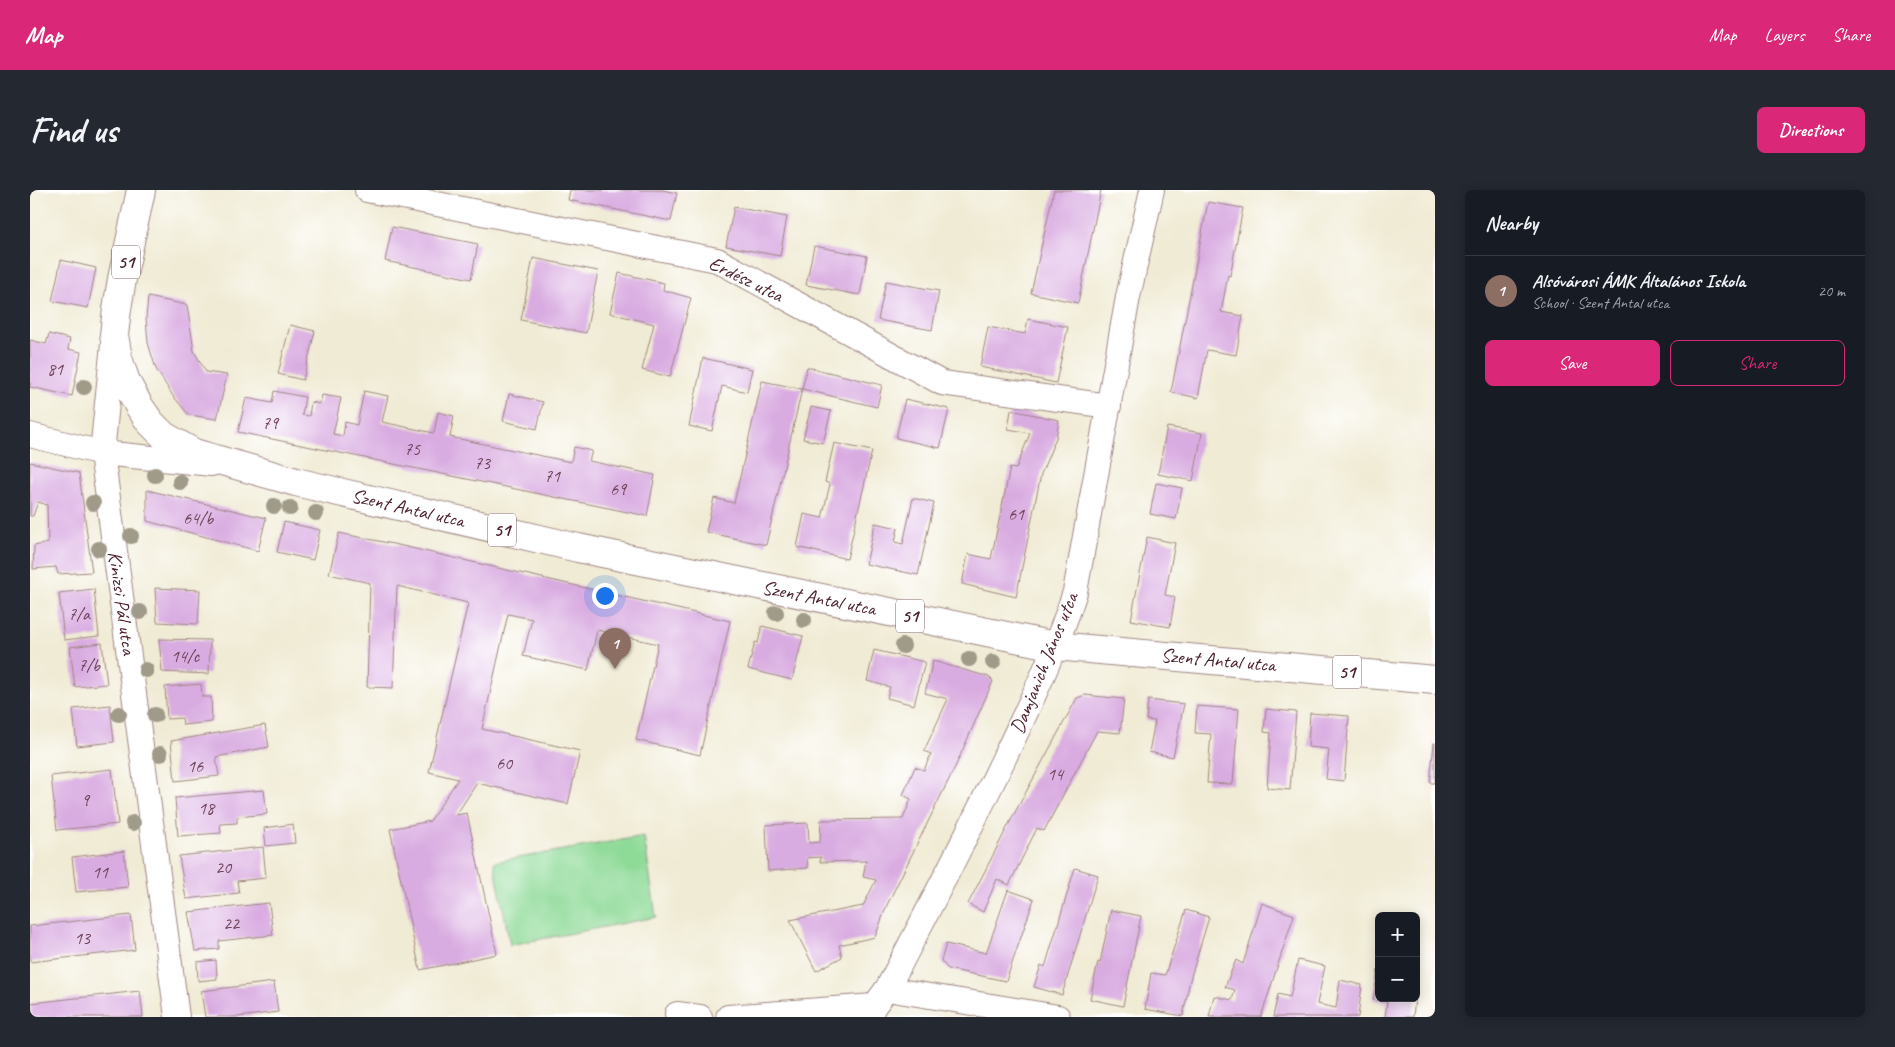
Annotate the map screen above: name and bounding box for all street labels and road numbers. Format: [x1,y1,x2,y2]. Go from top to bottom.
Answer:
road number: 51 [112,246,140,278]
street label: Erdész utca [705,250,789,308]
street label: Szent Antal utca [349,483,469,534]
road number: 51 [488,514,516,546]
street label: Kinizsi Pál utca [102,550,142,658]
street label: Szent Antal utca [760,575,880,622]
street label: Damjanich János utca [1004,587,1084,737]
road number: 51 [896,600,924,632]
street label: Szent Antal utca [1160,643,1278,678]
road number: 51 [1333,656,1361,688]

